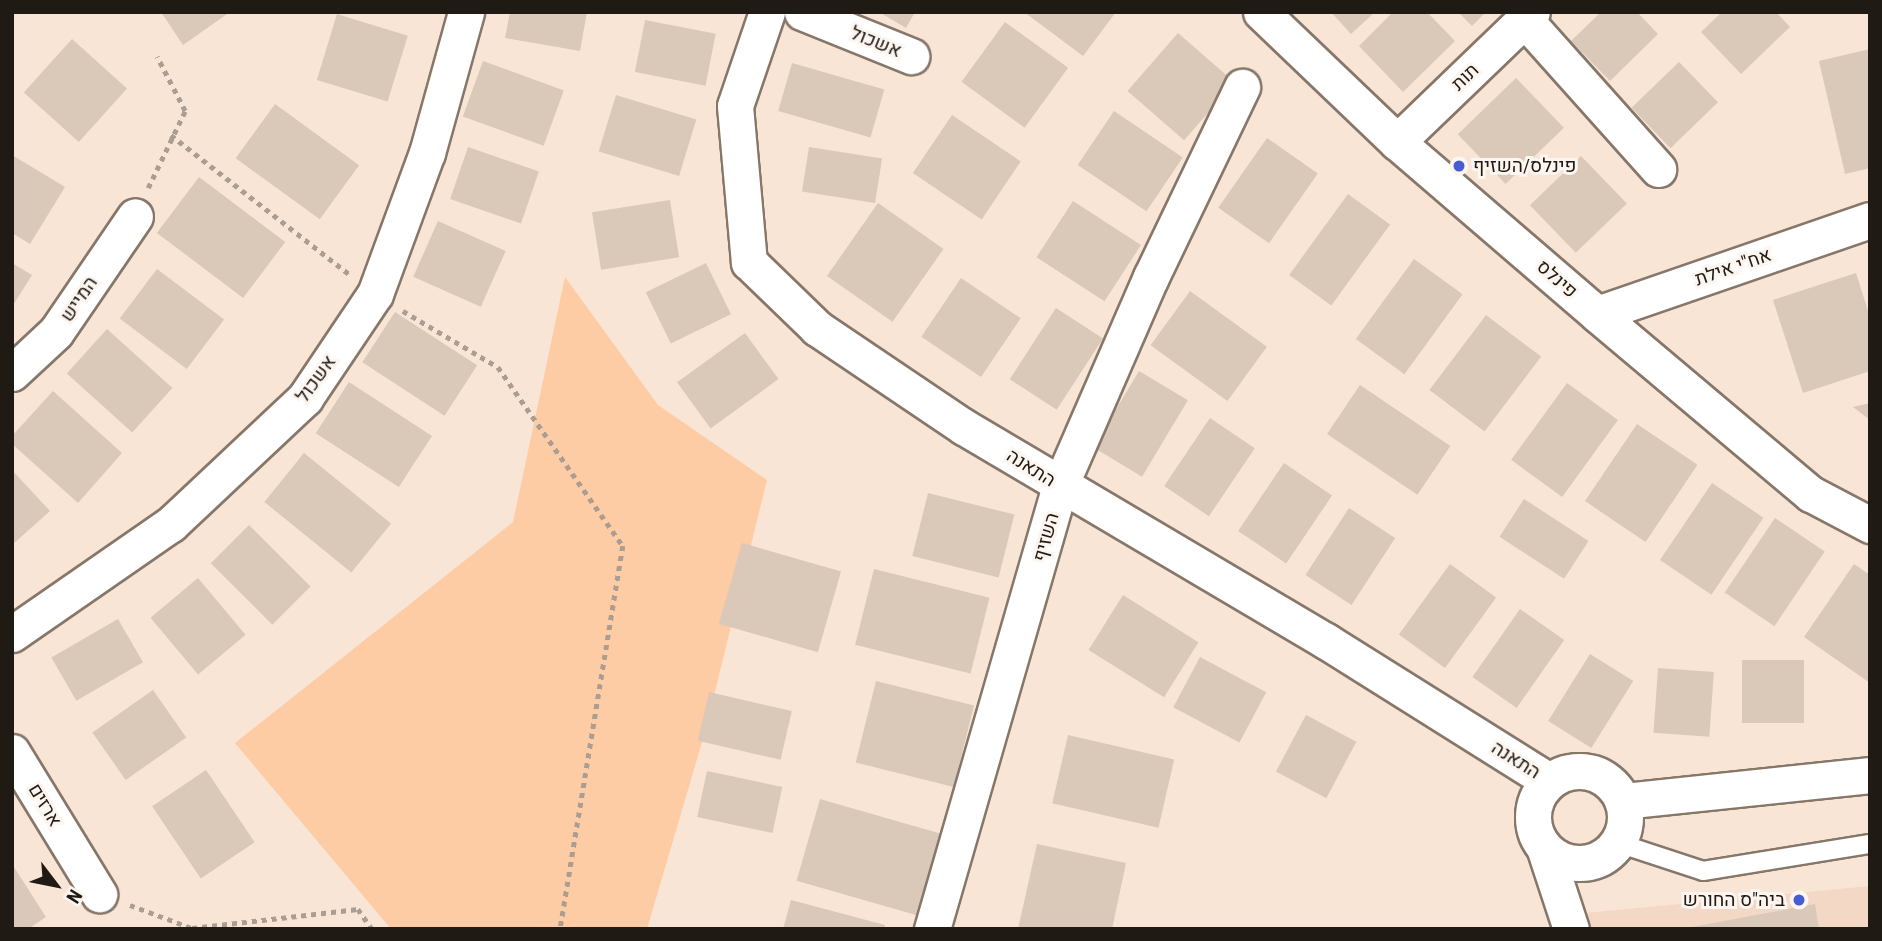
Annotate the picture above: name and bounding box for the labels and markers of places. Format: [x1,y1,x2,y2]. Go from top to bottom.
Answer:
place label: פינלס/השזיף [1473,155,1576,177]
marker: פינלס/השזיף [1451,158,1467,174]
place label: ביה"ס החורש [1683,889,1785,911]
marker: ביה"ס החורש [1791,892,1807,908]

